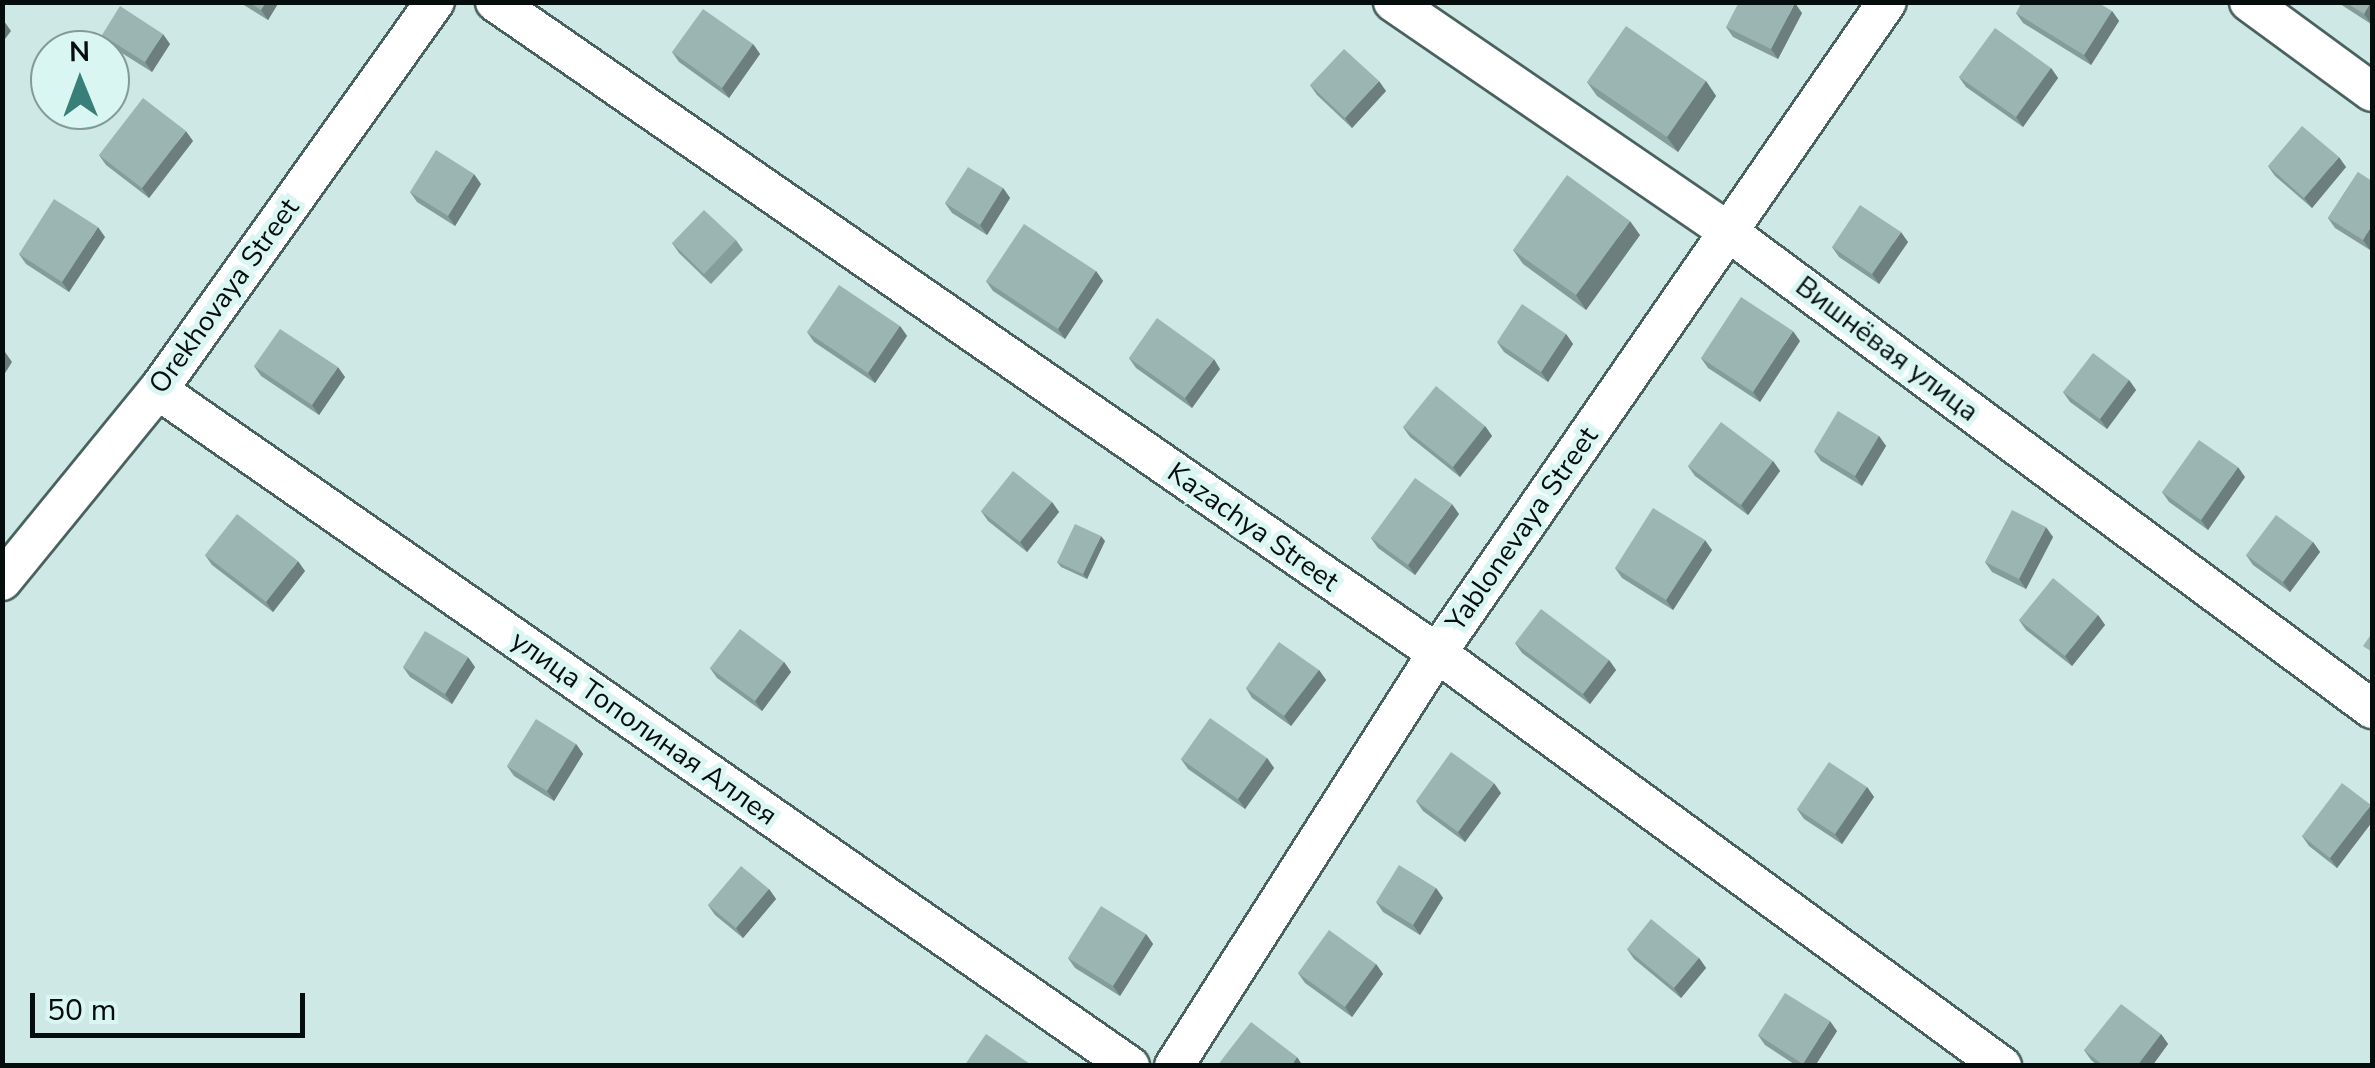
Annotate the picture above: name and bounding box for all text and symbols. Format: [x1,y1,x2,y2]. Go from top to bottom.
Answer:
north arrow [30,30,130,130]
text: N [69,33,90,71]
street label: Orekhovaya Street [142,192,306,400]
street label: Вишнёвая улица [1789,269,1985,429]
street label: Yablonevaya Street [1439,420,1605,638]
street label: Kazachya Street [1161,456,1345,598]
street label: улица Тополиная Аллея [505,623,783,833]
scale bar [35,973,310,1035]
text: 50 m [47,990,116,1031]

